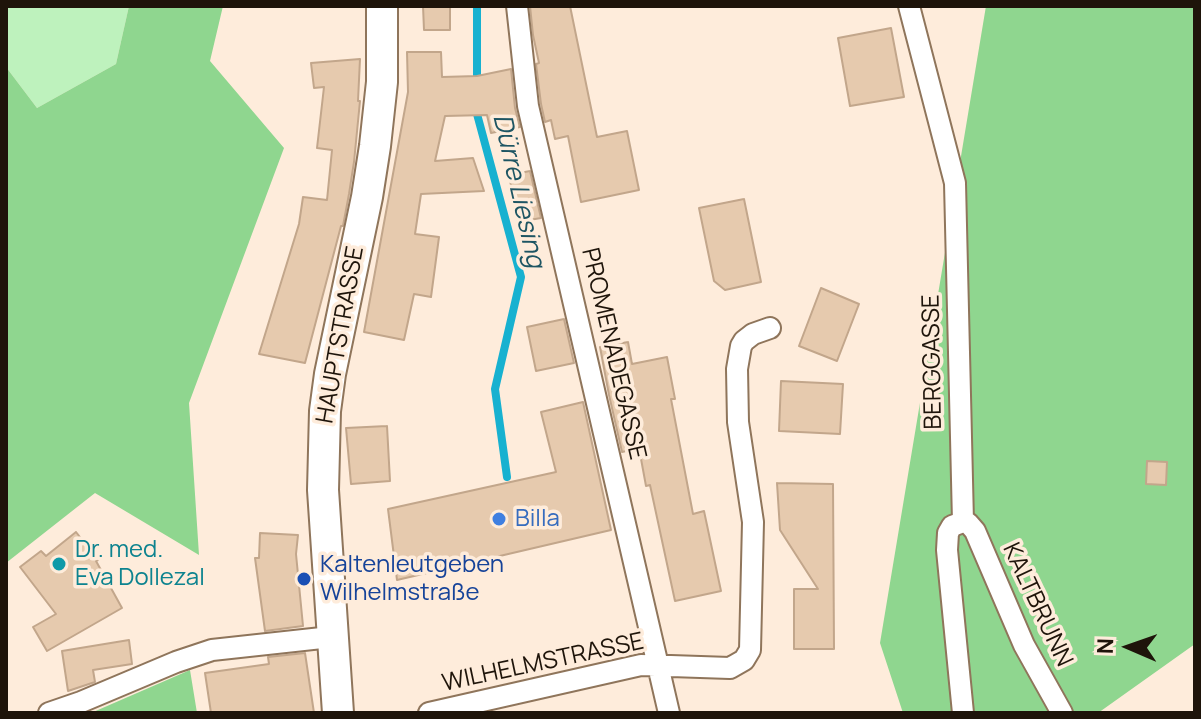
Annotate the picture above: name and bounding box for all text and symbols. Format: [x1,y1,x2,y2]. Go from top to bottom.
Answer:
water label: Dürre Liesing [485,111,551,271]
street label: HAUPTSTRASSE [311,244,371,426]
street label: PROMENADEGASSE [575,245,651,463]
street label: BERGGASSE [917,294,949,430]
place label: Billa [515,505,560,533]
marker: Billa [490,510,508,528]
place label: Dr. med. Eva Dollezal [75,536,205,592]
street label: KALTBRUNN [996,539,1078,671]
place label: Kaltenleutgeben Wilhelmstraße [320,551,504,607]
marker: Dr. med. Eva Dollezal [50,555,68,573]
marker: Kaltenleutgeben Wilhelmstraße [295,570,313,588]
north arrow [1089,607,1169,687]
street label: WILHELMSTRASSE [440,628,646,698]
text: N [1090,638,1120,655]

